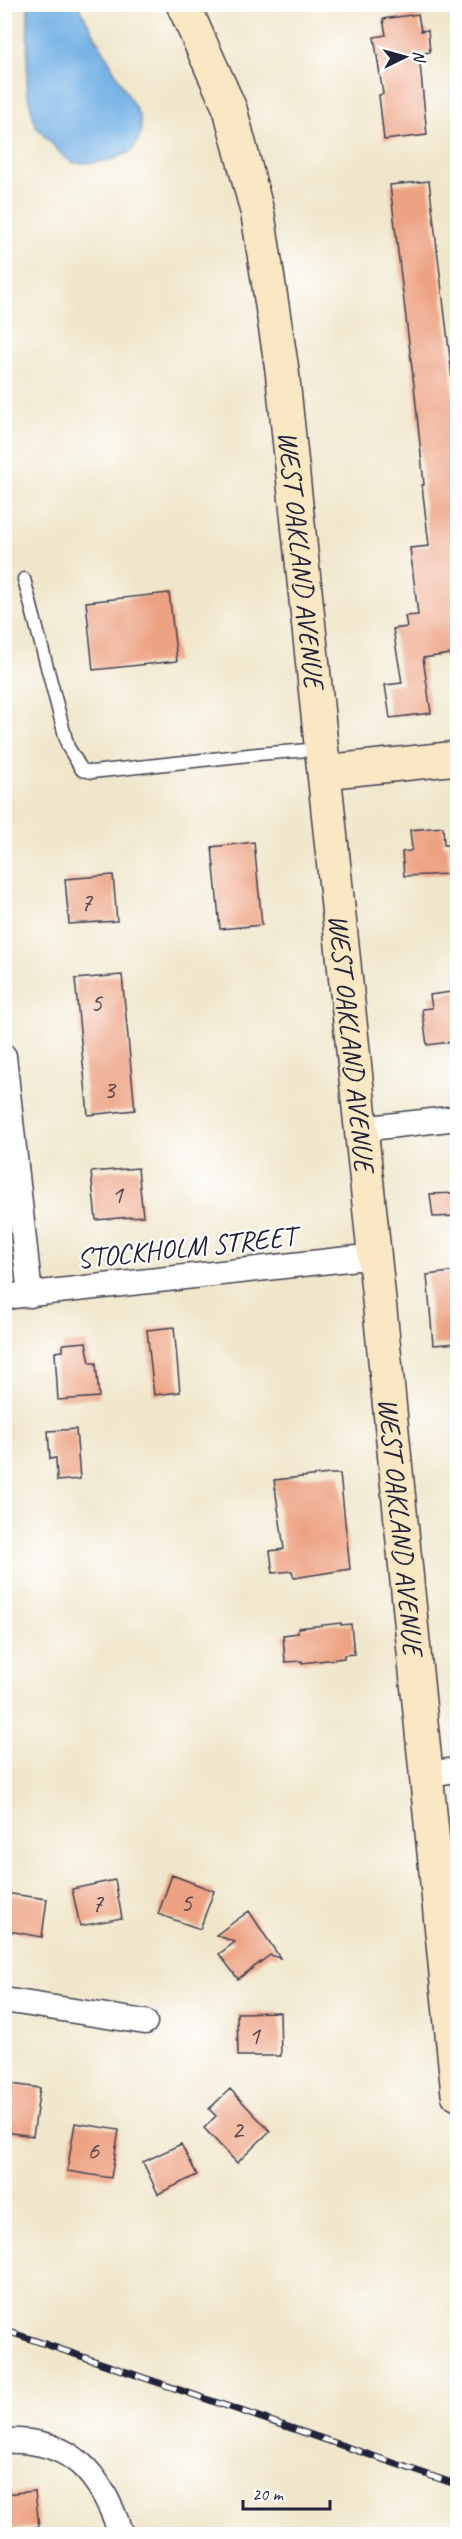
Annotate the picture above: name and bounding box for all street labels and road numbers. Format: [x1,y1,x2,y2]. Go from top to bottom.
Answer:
street label: WEST OAKLAND AVENUE [271,429,333,693]
street label: WEST OAKLAND AVENUE [321,913,383,1177]
street label: STOCKHOLM STREET [75,1217,304,1276]
street label: WEST OAKLAND AVENUE [371,1396,432,1660]

